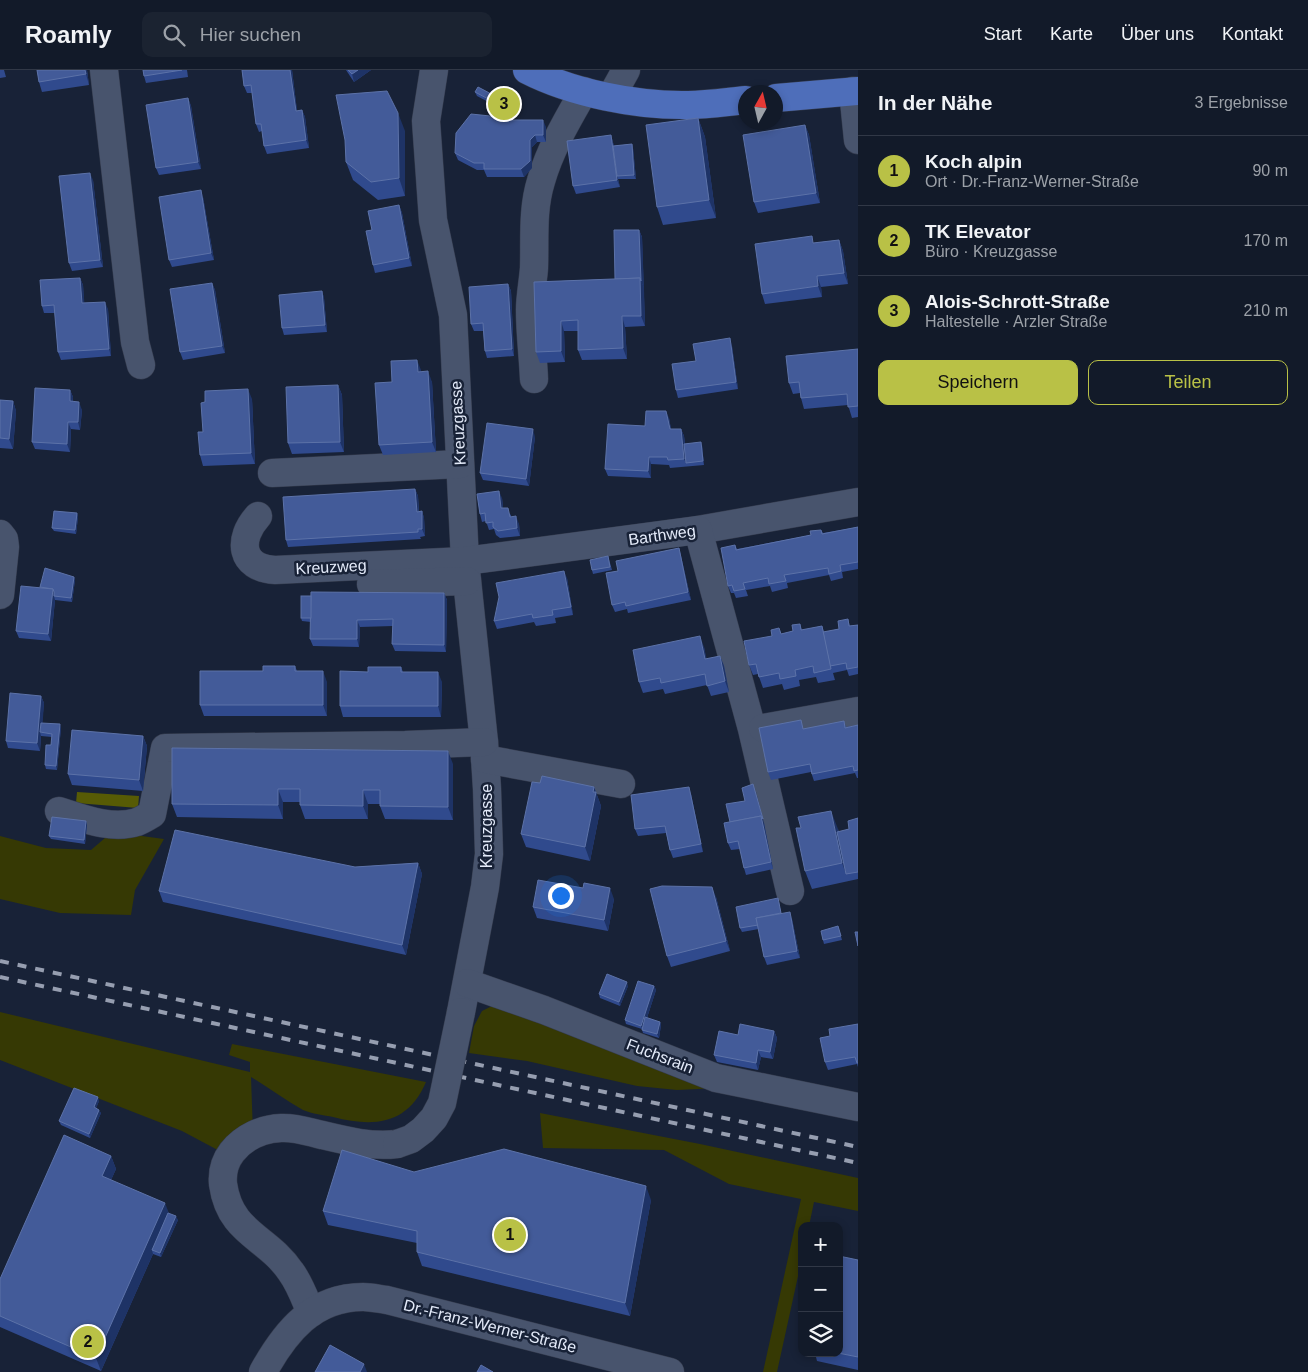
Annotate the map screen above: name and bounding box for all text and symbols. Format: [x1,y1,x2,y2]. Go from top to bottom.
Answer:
search box [142,12,492,57]
text: Roamly [25,21,112,48]
icon: search [160,21,188,49]
text: Hier suchen [200,24,301,45]
text: Start [984,24,1022,44]
text: Karte [1050,24,1093,44]
text: Über uns [1121,24,1194,44]
text: Kontakt [1222,24,1283,44]
pin: 3 [488,85,520,123]
north arrow [738,85,783,130]
text: In der Nähe [878,91,992,114]
text: 3 Ergebnisse [1195,94,1288,111]
text: Koch alpin [925,151,1022,172]
text: 1 [890,162,898,179]
text: 90 m [1252,162,1288,179]
text: Ort · Dr.-Franz-Werner-Straße [925,173,1139,190]
text: TK Elevator [925,221,1031,242]
text: 2 [890,232,898,249]
text: 170 m [1244,232,1288,249]
text: Büro · Kreuzgasse [925,243,1058,260]
text: Alois-Schrott-Straße [925,291,1110,312]
text: 3 [890,302,898,319]
text: 210 m [1244,302,1288,319]
text: Haltestelle · Arzler Straße [925,313,1107,330]
button: Speichern [878,360,1078,405]
button: Teilen [1088,360,1288,405]
street label: Kreuzgasse [447,380,469,466]
street label: Barthweg [627,522,697,548]
street label: Kreuzweg [295,557,367,577]
street label: Kreuzgasse [478,784,495,868]
your location [548,883,574,909]
street label: Fuchsrain [624,1035,696,1077]
pin: 1 [494,1216,526,1254]
map controls [798,1222,843,1357]
button: + [798,1222,843,1267]
button: − [798,1267,843,1312]
street label: Dr.-Franz-Werner-Straße [402,1296,578,1356]
button: layers [798,1312,843,1357]
pin: 2 [72,1323,104,1361]

